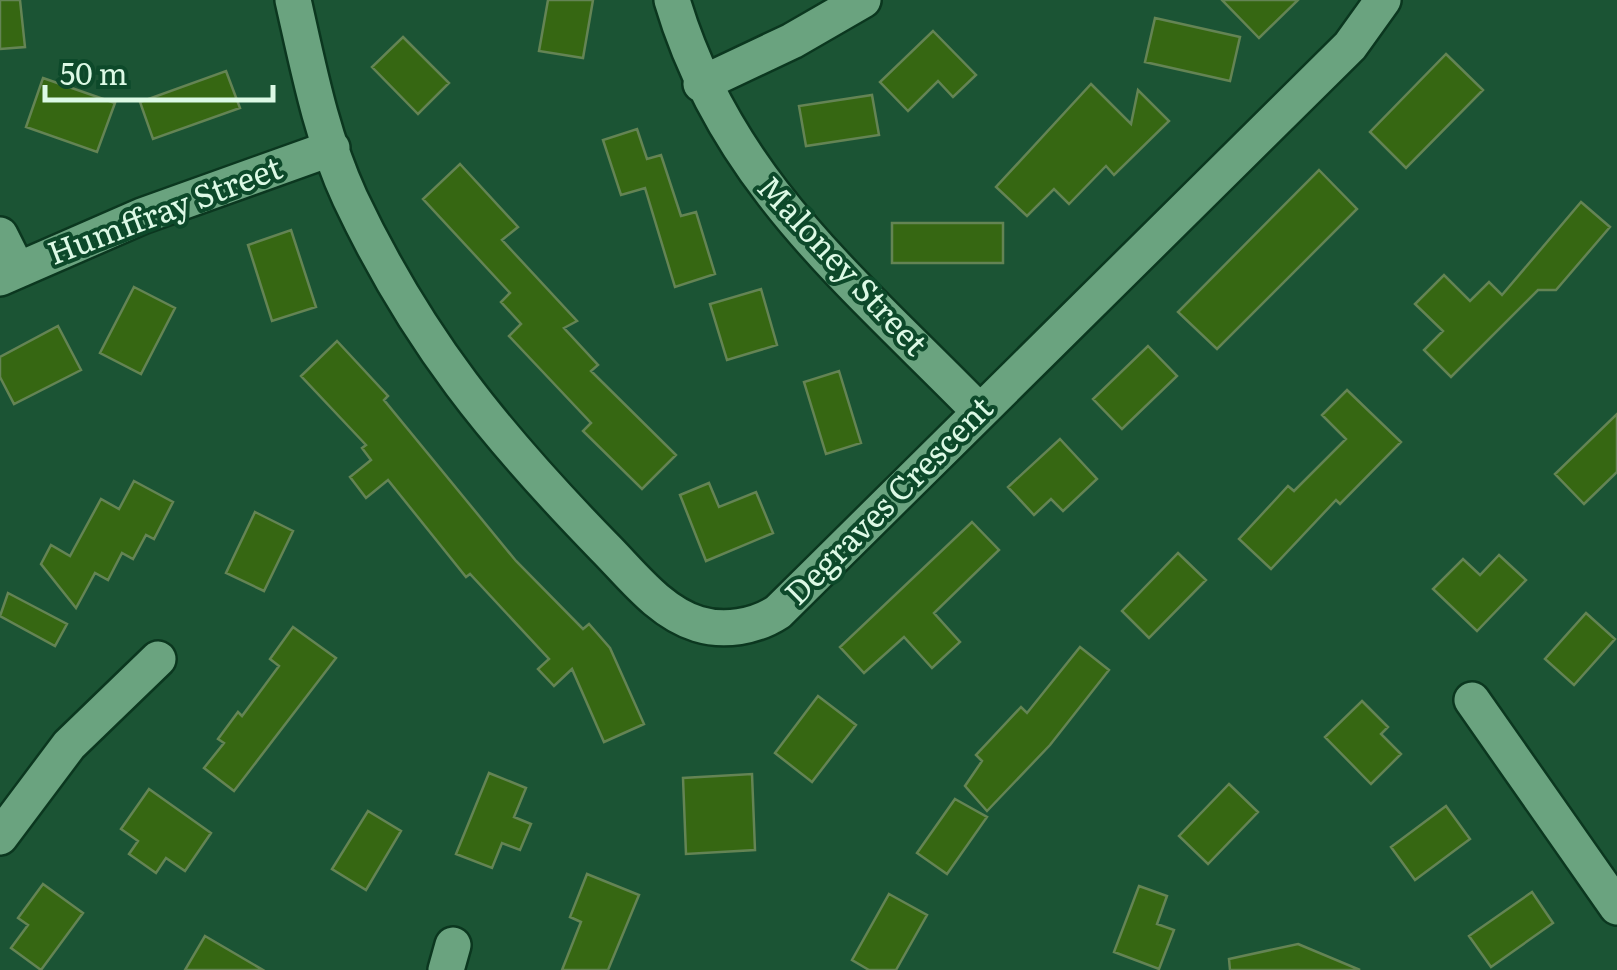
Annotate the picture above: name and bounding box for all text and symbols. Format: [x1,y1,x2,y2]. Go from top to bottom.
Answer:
scale bar [45,40,272,102]
text: 50 m [60,50,128,94]
street label: Humffray Street [40,141,288,275]
street label: Maloney Street [748,163,941,365]
street label: Degraves Crescent [772,383,1002,614]

